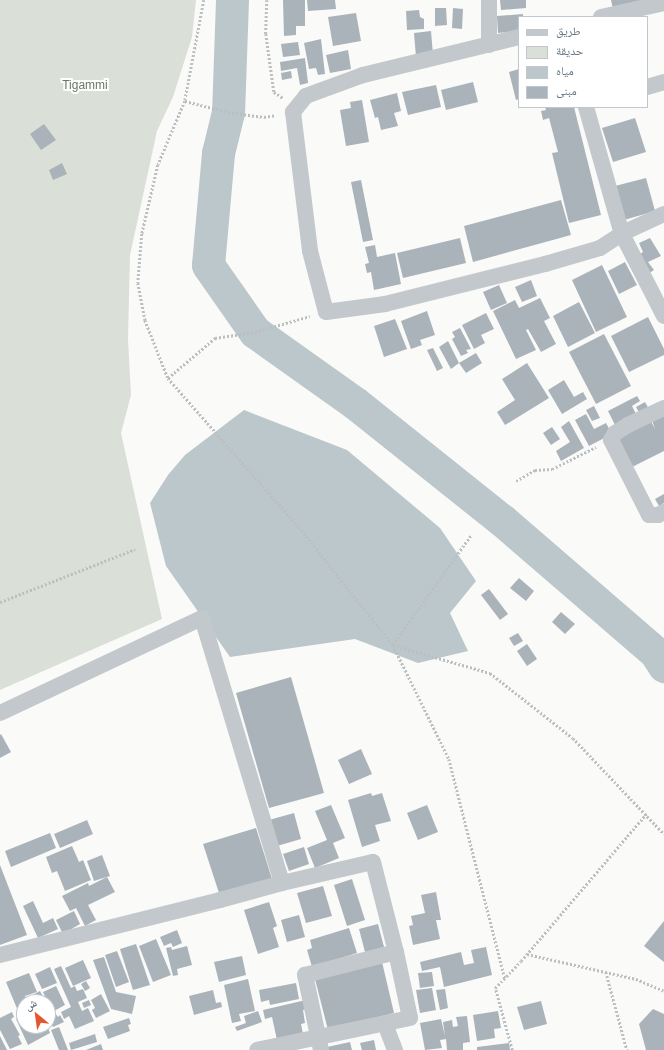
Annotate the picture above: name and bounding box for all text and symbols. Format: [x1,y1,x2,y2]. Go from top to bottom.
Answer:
legend [518,16,648,108]
text: طريق [556,24,581,38]
text: حديقة [556,44,584,58]
text: مياه [556,64,574,78]
park label: Tigammi [62,79,108,93]
text: مبنى [556,84,577,98]
north arrow [16,994,56,1034]
text: ش [23,996,39,1012]

